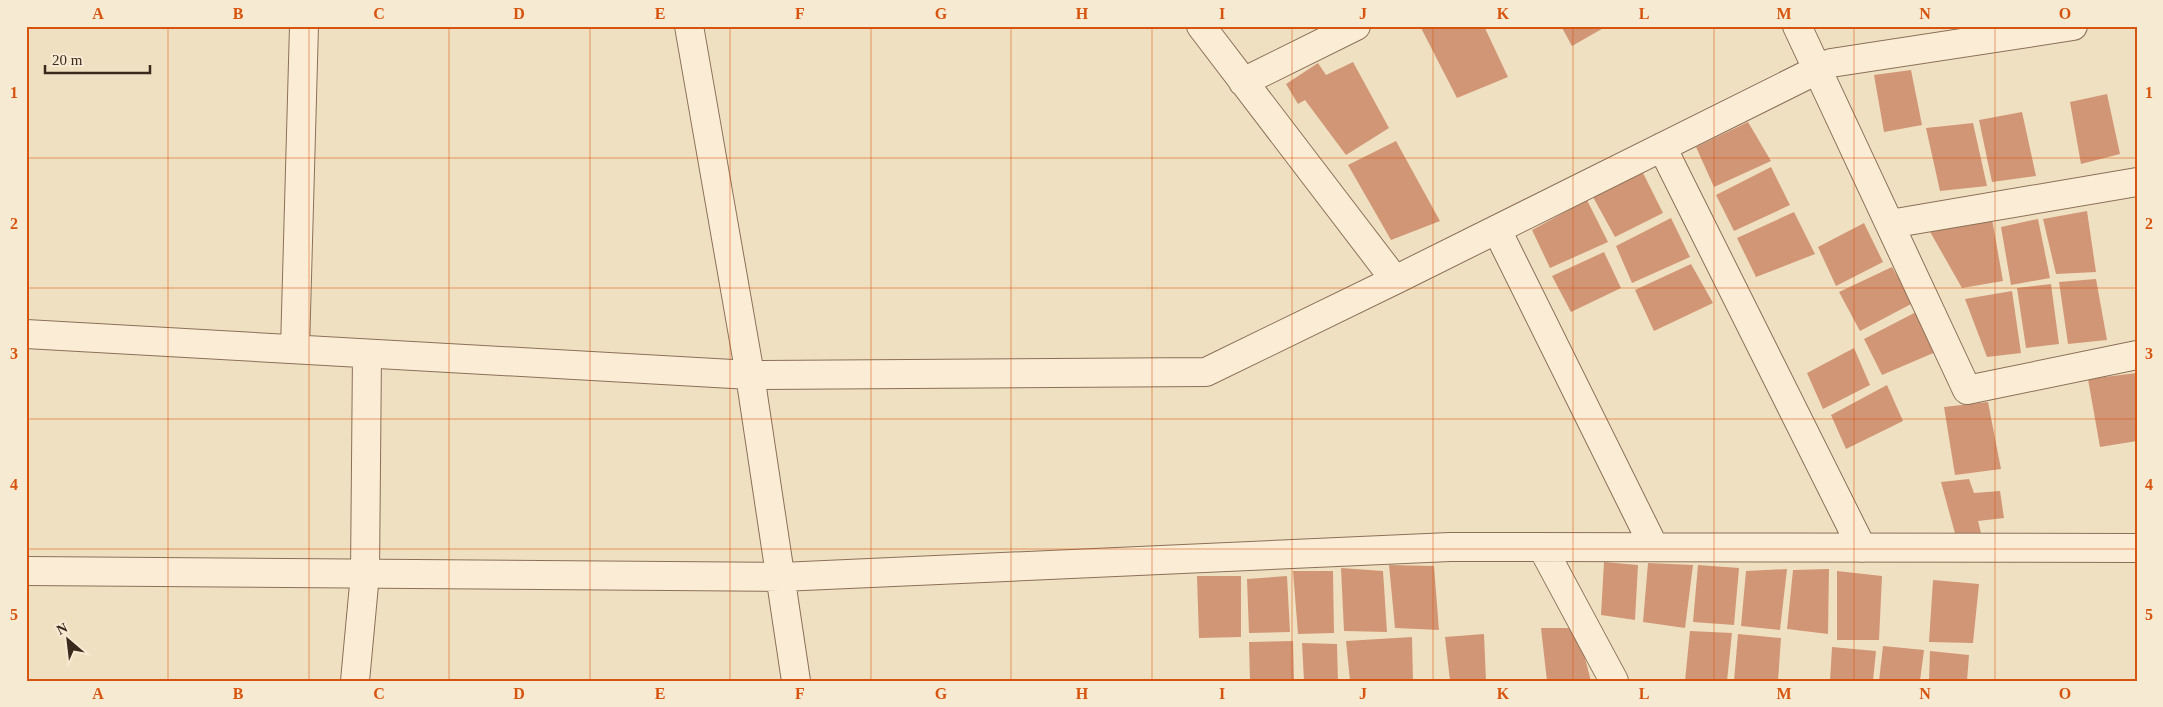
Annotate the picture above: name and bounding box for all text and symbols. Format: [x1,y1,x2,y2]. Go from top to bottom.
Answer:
text: A [92,5,104,22]
text: B [233,5,244,22]
text: C [373,5,385,22]
text: D [513,5,525,22]
text: E [655,5,665,22]
text: F [795,5,805,22]
text: G [935,5,948,22]
text: H [1076,5,1089,22]
text: I [1219,5,1225,22]
text: J [1359,5,1367,22]
text: K [1497,5,1510,22]
text: L [1639,5,1649,22]
text: M [1776,5,1792,22]
text: N [1919,5,1931,22]
text: O [2059,5,2071,22]
scale bar [45,42,150,74]
text: 20 m [52,52,83,68]
text: 1 [10,84,18,101]
text: 1 [2145,84,2153,101]
text: 2 [10,215,18,232]
text: 2 [2145,215,2153,232]
text: 3 [10,345,18,362]
text: 3 [2145,345,2153,362]
text: 4 [10,476,18,493]
text: 4 [2145,476,2153,493]
text: 5 [10,606,18,623]
text: 5 [2145,606,2153,623]
north arrow [42,614,92,664]
text: N [54,620,70,638]
text: A [92,685,104,702]
text: B [233,685,244,702]
text: C [373,685,385,702]
text: D [513,685,525,702]
text: E [655,685,665,702]
text: F [795,685,805,702]
text: G [935,685,948,702]
text: H [1076,685,1089,702]
text: I [1219,685,1225,702]
text: J [1359,685,1367,702]
text: K [1497,685,1510,702]
text: L [1639,685,1649,702]
text: M [1776,685,1792,702]
text: N [1919,685,1931,702]
text: O [2059,685,2071,702]

